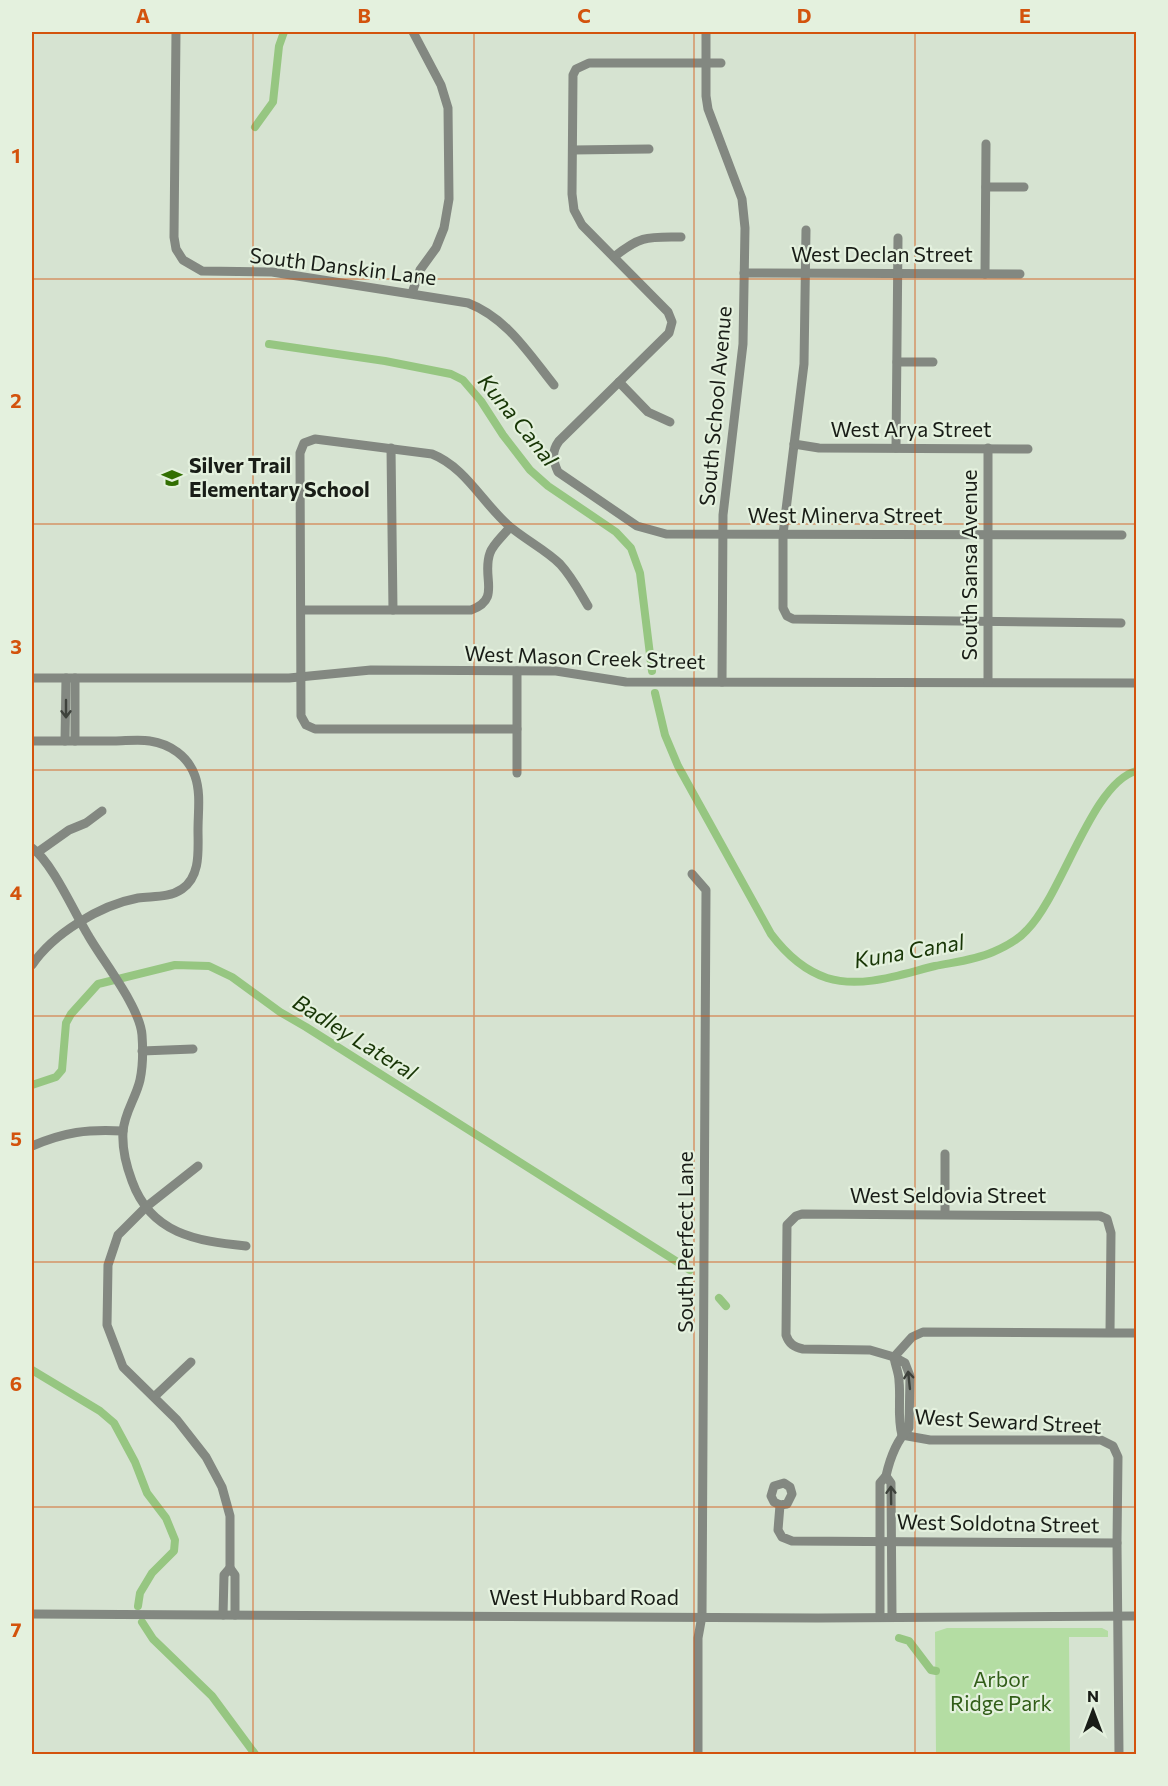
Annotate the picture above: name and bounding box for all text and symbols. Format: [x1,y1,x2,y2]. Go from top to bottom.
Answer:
text: A [136,3,150,27]
text: B [357,3,371,27]
text: C [577,3,591,27]
text: D [797,3,811,27]
text: E [1019,3,1031,27]
text: 1 [11,143,21,167]
street label: West Declan Street [791,241,973,266]
street label: South Danskin Lane [248,242,438,289]
street label: South School Avenue [693,305,736,507]
water label: Kuna Canal [473,368,564,472]
text: 2 [10,388,22,412]
street label: West Arya Street [830,416,992,441]
place label: Silver Trail Elementary School [189,452,370,501]
school or university icon: Silver Trail Elementary School [160,466,184,490]
street label: South Sansa Avenue [956,469,981,661]
street label: West Minerva Street [747,502,943,527]
text: 3 [10,634,22,658]
street label: West Mason Creek Street [464,640,706,673]
one-way arrow [60,699,71,719]
text: 4 [10,880,22,904]
water label: Kuna Canal [852,927,966,973]
water label: Badley Lateral [288,988,423,1086]
text: 5 [10,1126,22,1150]
street label: South Perfect Lane [672,1151,697,1333]
street label: West Seldovia Street [850,1182,1046,1207]
text: 6 [10,1371,22,1395]
one-way arrow [903,1371,914,1390]
street label: West Seward Street [914,1403,1102,1438]
one-way arrow [885,1486,897,1506]
street label: West Soldotna Street [896,1508,1100,1537]
street label: West Hubbard Road [489,1584,679,1609]
text: 7 [11,1617,22,1641]
park label: Arbor Ridge Park [950,1666,1052,1715]
north arrow [1063,1681,1123,1741]
text: N [1087,1686,1099,1705]

